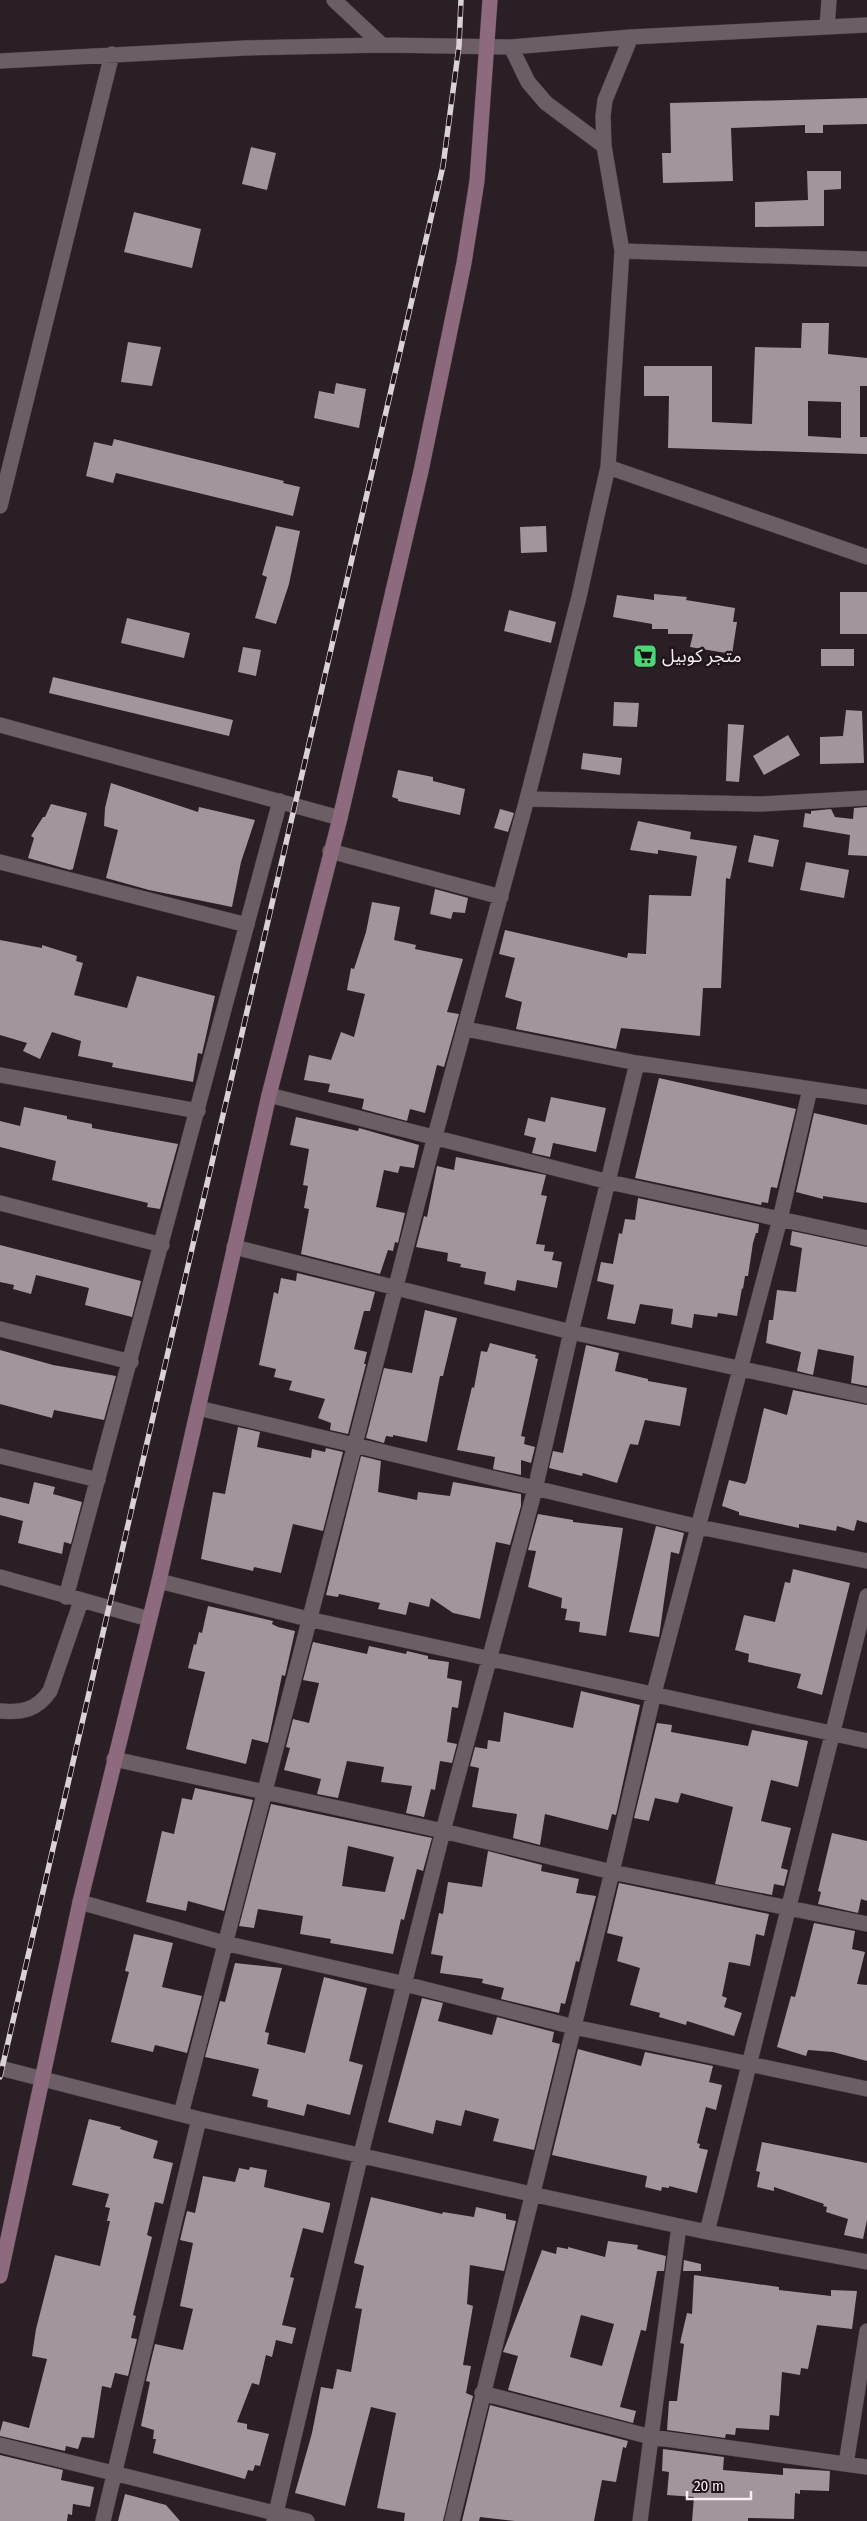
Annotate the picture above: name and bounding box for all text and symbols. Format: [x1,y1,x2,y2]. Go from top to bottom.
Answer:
supermarket icon: متجر كوبيل [632,643,658,669]
place label: متجر كوبيل [662,645,742,667]
scale bar [687,2468,751,2500]
text: 20 m [694,2477,724,2495]

